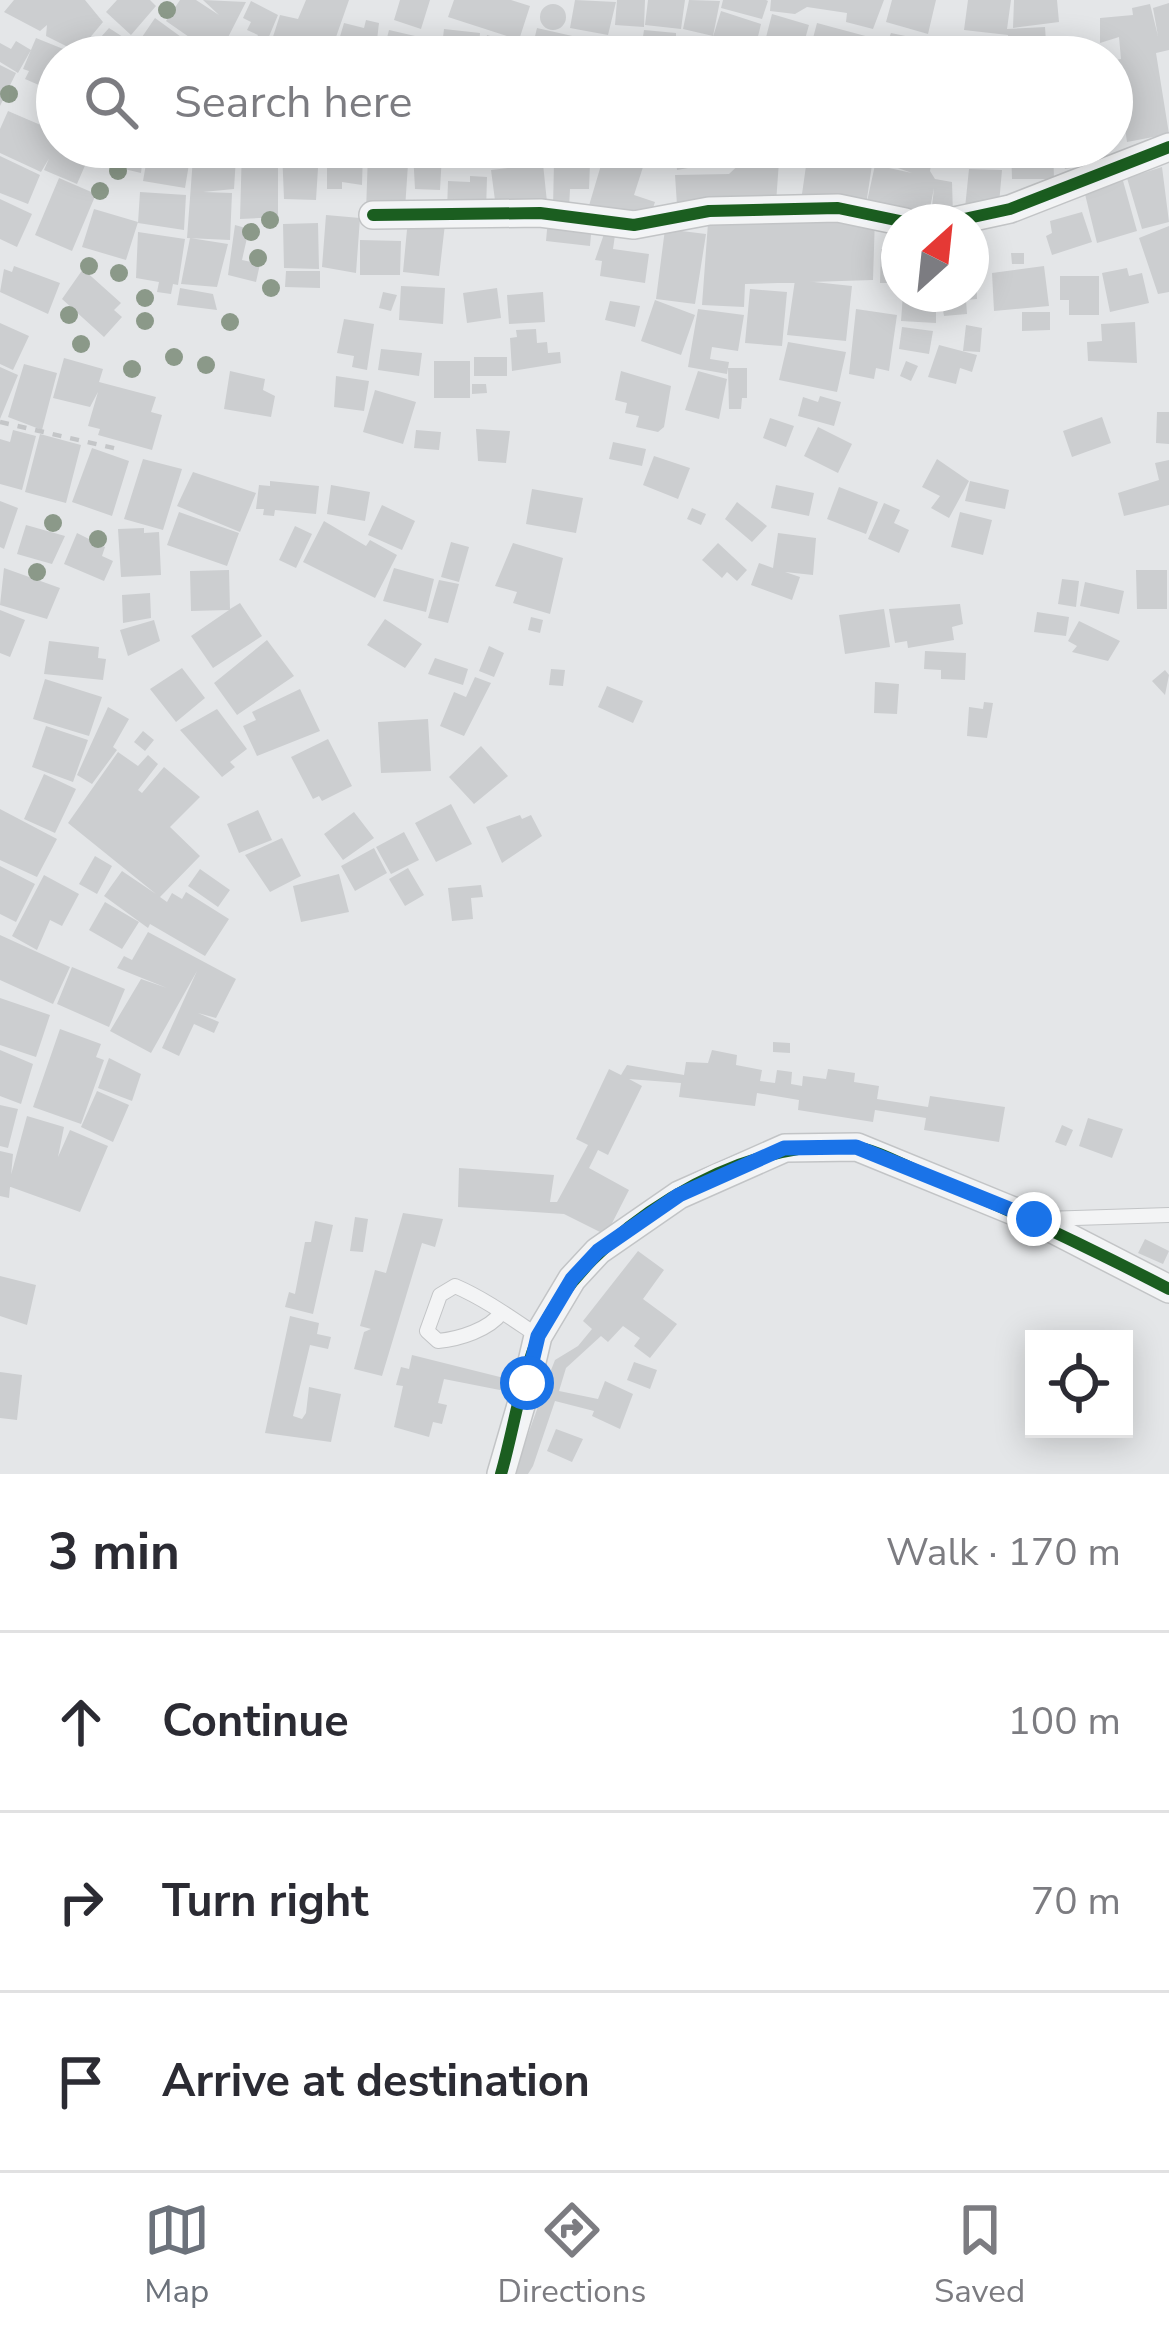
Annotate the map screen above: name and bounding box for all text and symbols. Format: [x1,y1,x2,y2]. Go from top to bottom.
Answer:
search box [36,36,1133,168]
icon: search [78,69,144,135]
text: Search here [174,72,413,133]
north arrow [881,204,989,312]
route end [1007,1192,1061,1246]
map controls [1025,1330,1133,1438]
button: locate [1025,1330,1133,1438]
route start [500,1356,554,1410]
text: 3 min [48,1517,180,1587]
text: Walk · 170 m [886,1526,1121,1579]
icon: ahead [48,1689,114,1755]
text: Continue [162,1691,349,1752]
text: 100 m [1007,1695,1121,1748]
icon: right [48,1869,114,1935]
text: Turn right [162,1871,369,1932]
text: 70 m [1031,1875,1121,1928]
icon: arrive [48,2049,114,2115]
text: Arrive at destination [162,2051,590,2112]
tab: Map [144,2197,210,2314]
tab: Directions [498,2197,646,2314]
tab: Saved [934,2197,1025,2314]

